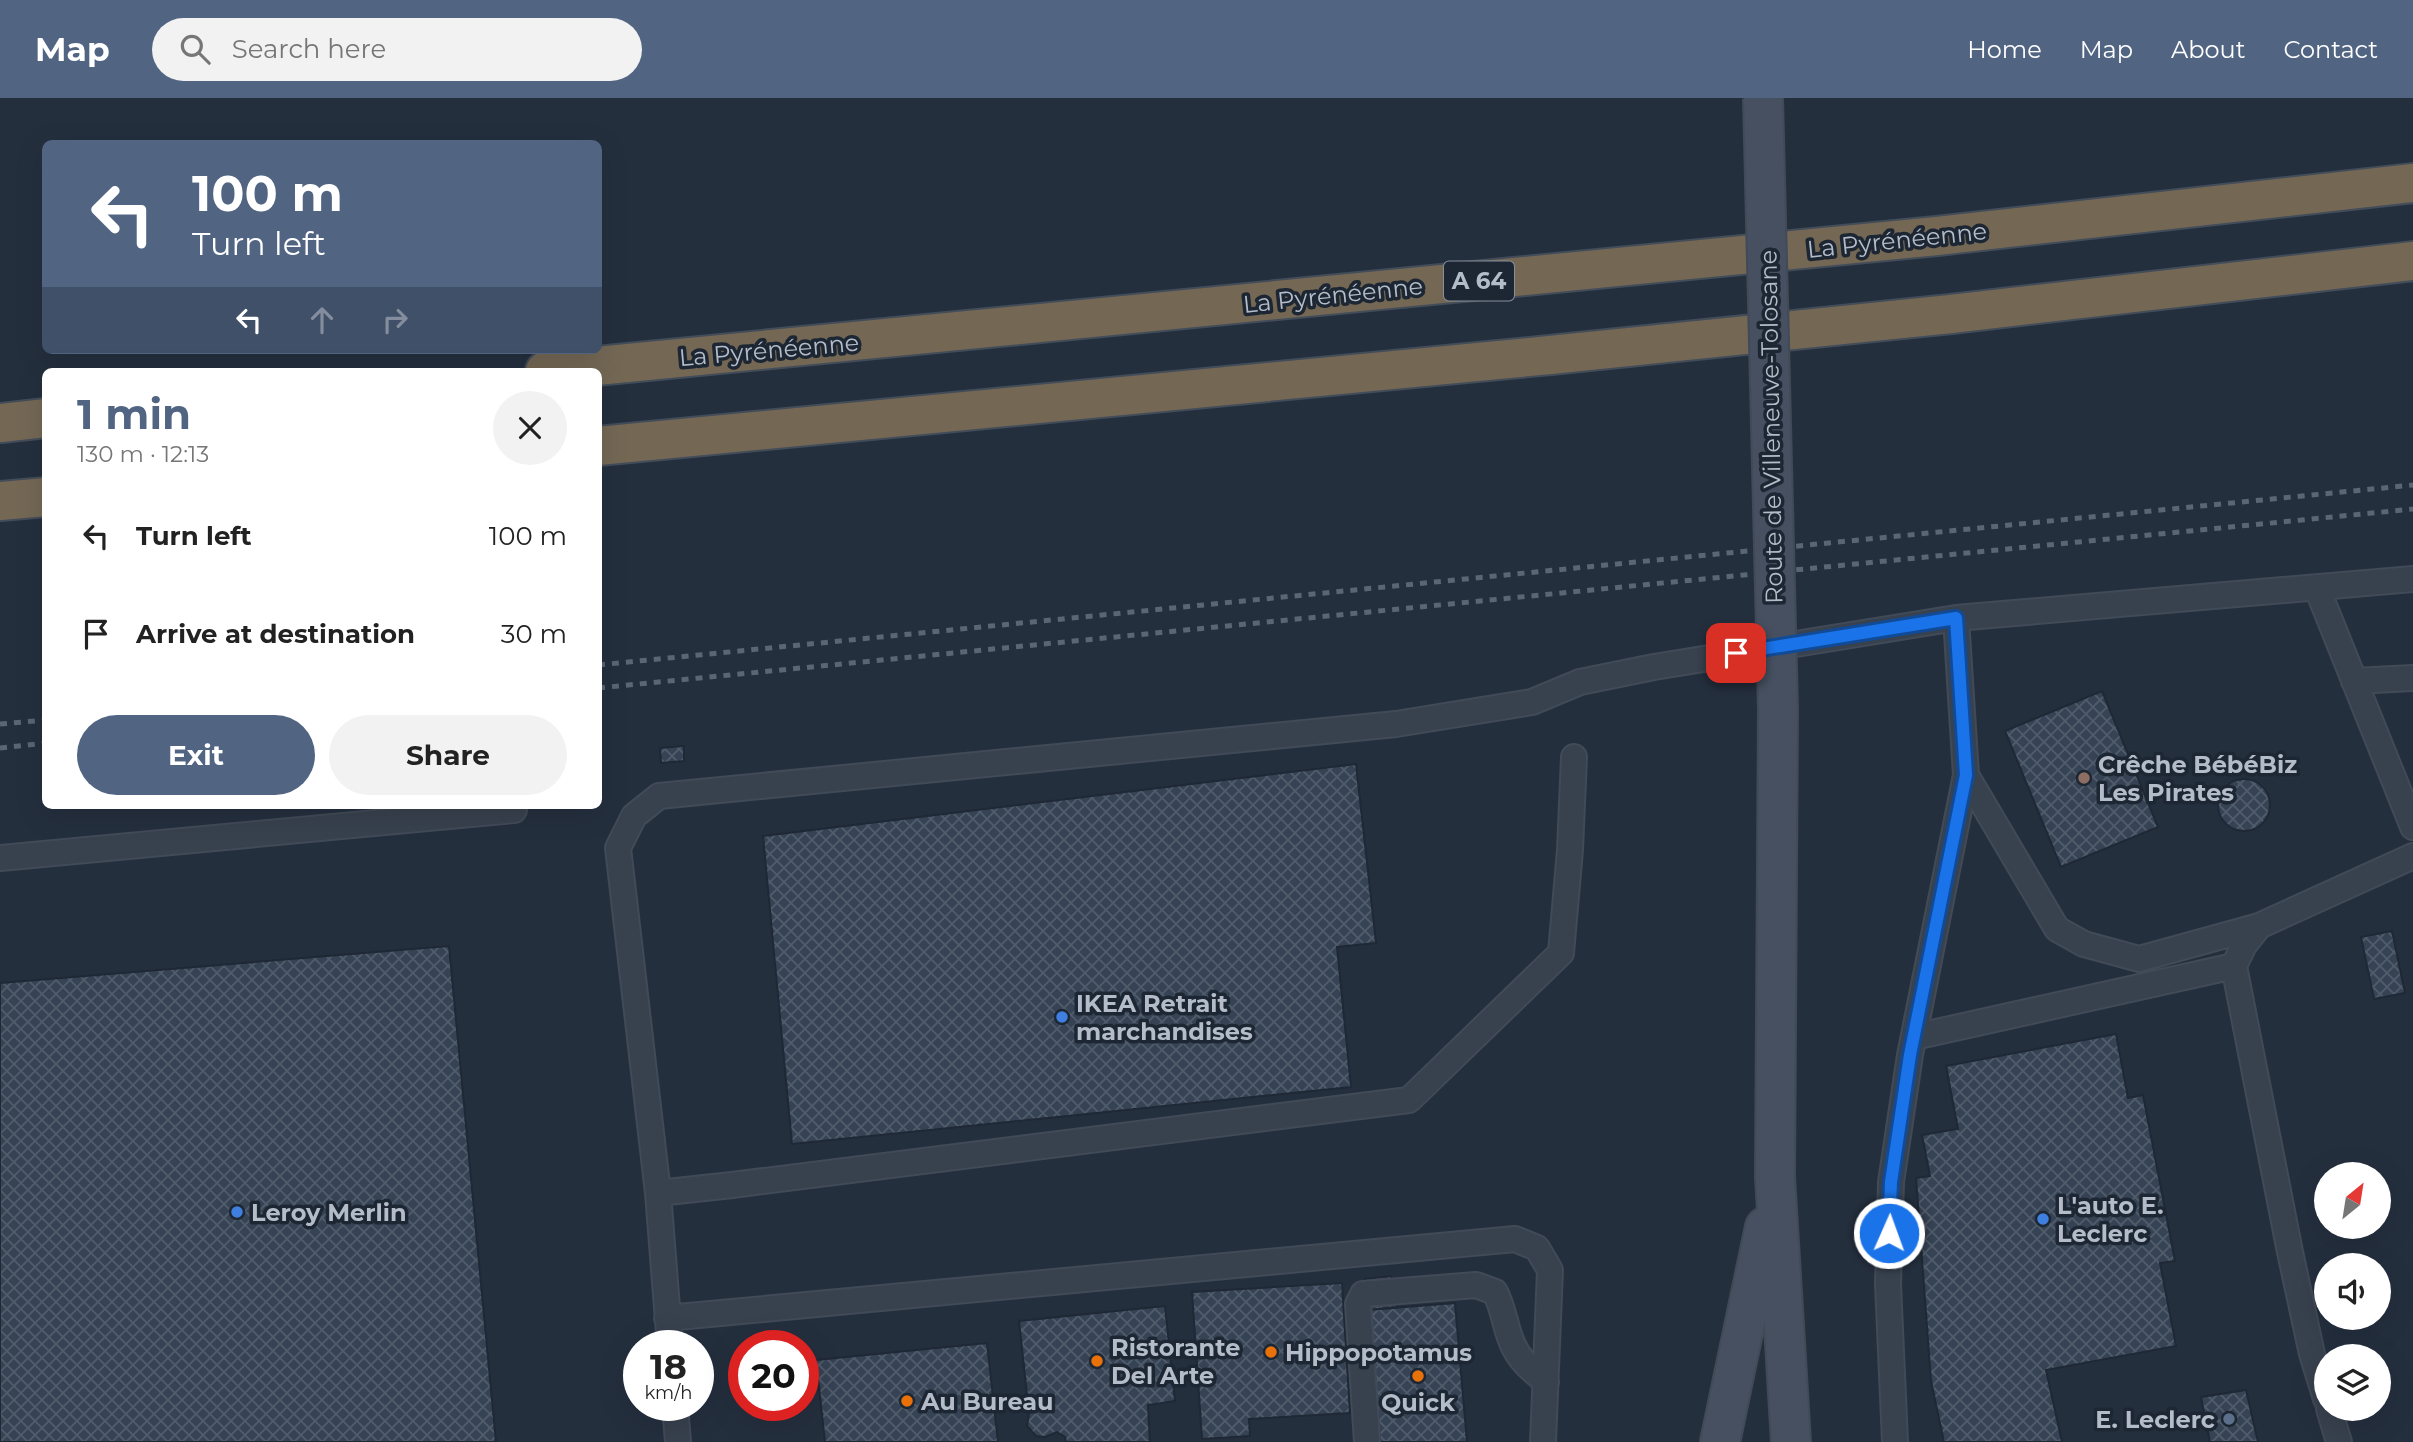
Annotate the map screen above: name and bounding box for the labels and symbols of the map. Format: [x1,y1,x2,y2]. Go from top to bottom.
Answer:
street label: La Pyrénéenne [1806,216,1988,264]
street label: Route de Villeneuve-Tolosane [1753,250,1789,604]
road number: A 64 [1444,262,1514,300]
street label: La Pyrénéenne [1242,271,1424,319]
street label: La Pyrénéenne [678,328,860,372]
pin [1706,623,1766,683]
place label: Crêche BébéBiz Les Pirates [2098,750,2297,807]
marker: Crêche BébéBiz Les Pirates [2076,770,2092,786]
place label: IKEA Retrait marchandises [1076,989,1253,1046]
marker: IKEA Retrait marchandises [1054,1009,1070,1025]
north arrow [2314,1162,2390,1239]
place label: L'auto E. Leclerc [2057,1191,2164,1248]
position arrow [1852,1196,1926,1270]
place label: Leroy Merlin [251,1198,407,1227]
marker: Leroy Merlin [229,1204,245,1220]
marker: L'auto E. Leclerc [2035,1211,2051,1227]
speed limit sign: 20 [728,1330,819,1421]
place label: Ristorante Del Arte [1111,1333,1240,1390]
place label: Hippopotamus [1285,1338,1472,1367]
marker: Hippopotamus [1263,1344,1279,1360]
marker: Ristorante Del Arte [1089,1353,1105,1369]
marker: Quick [1410,1368,1426,1384]
place label: Au Bureau [920,1387,1054,1416]
place label: Quick [1381,1388,1455,1417]
marker: Au Bureau [899,1393,915,1409]
place label: E. Leclerc [2095,1405,2215,1434]
marker: E. Leclerc [2221,1411,2237,1427]

